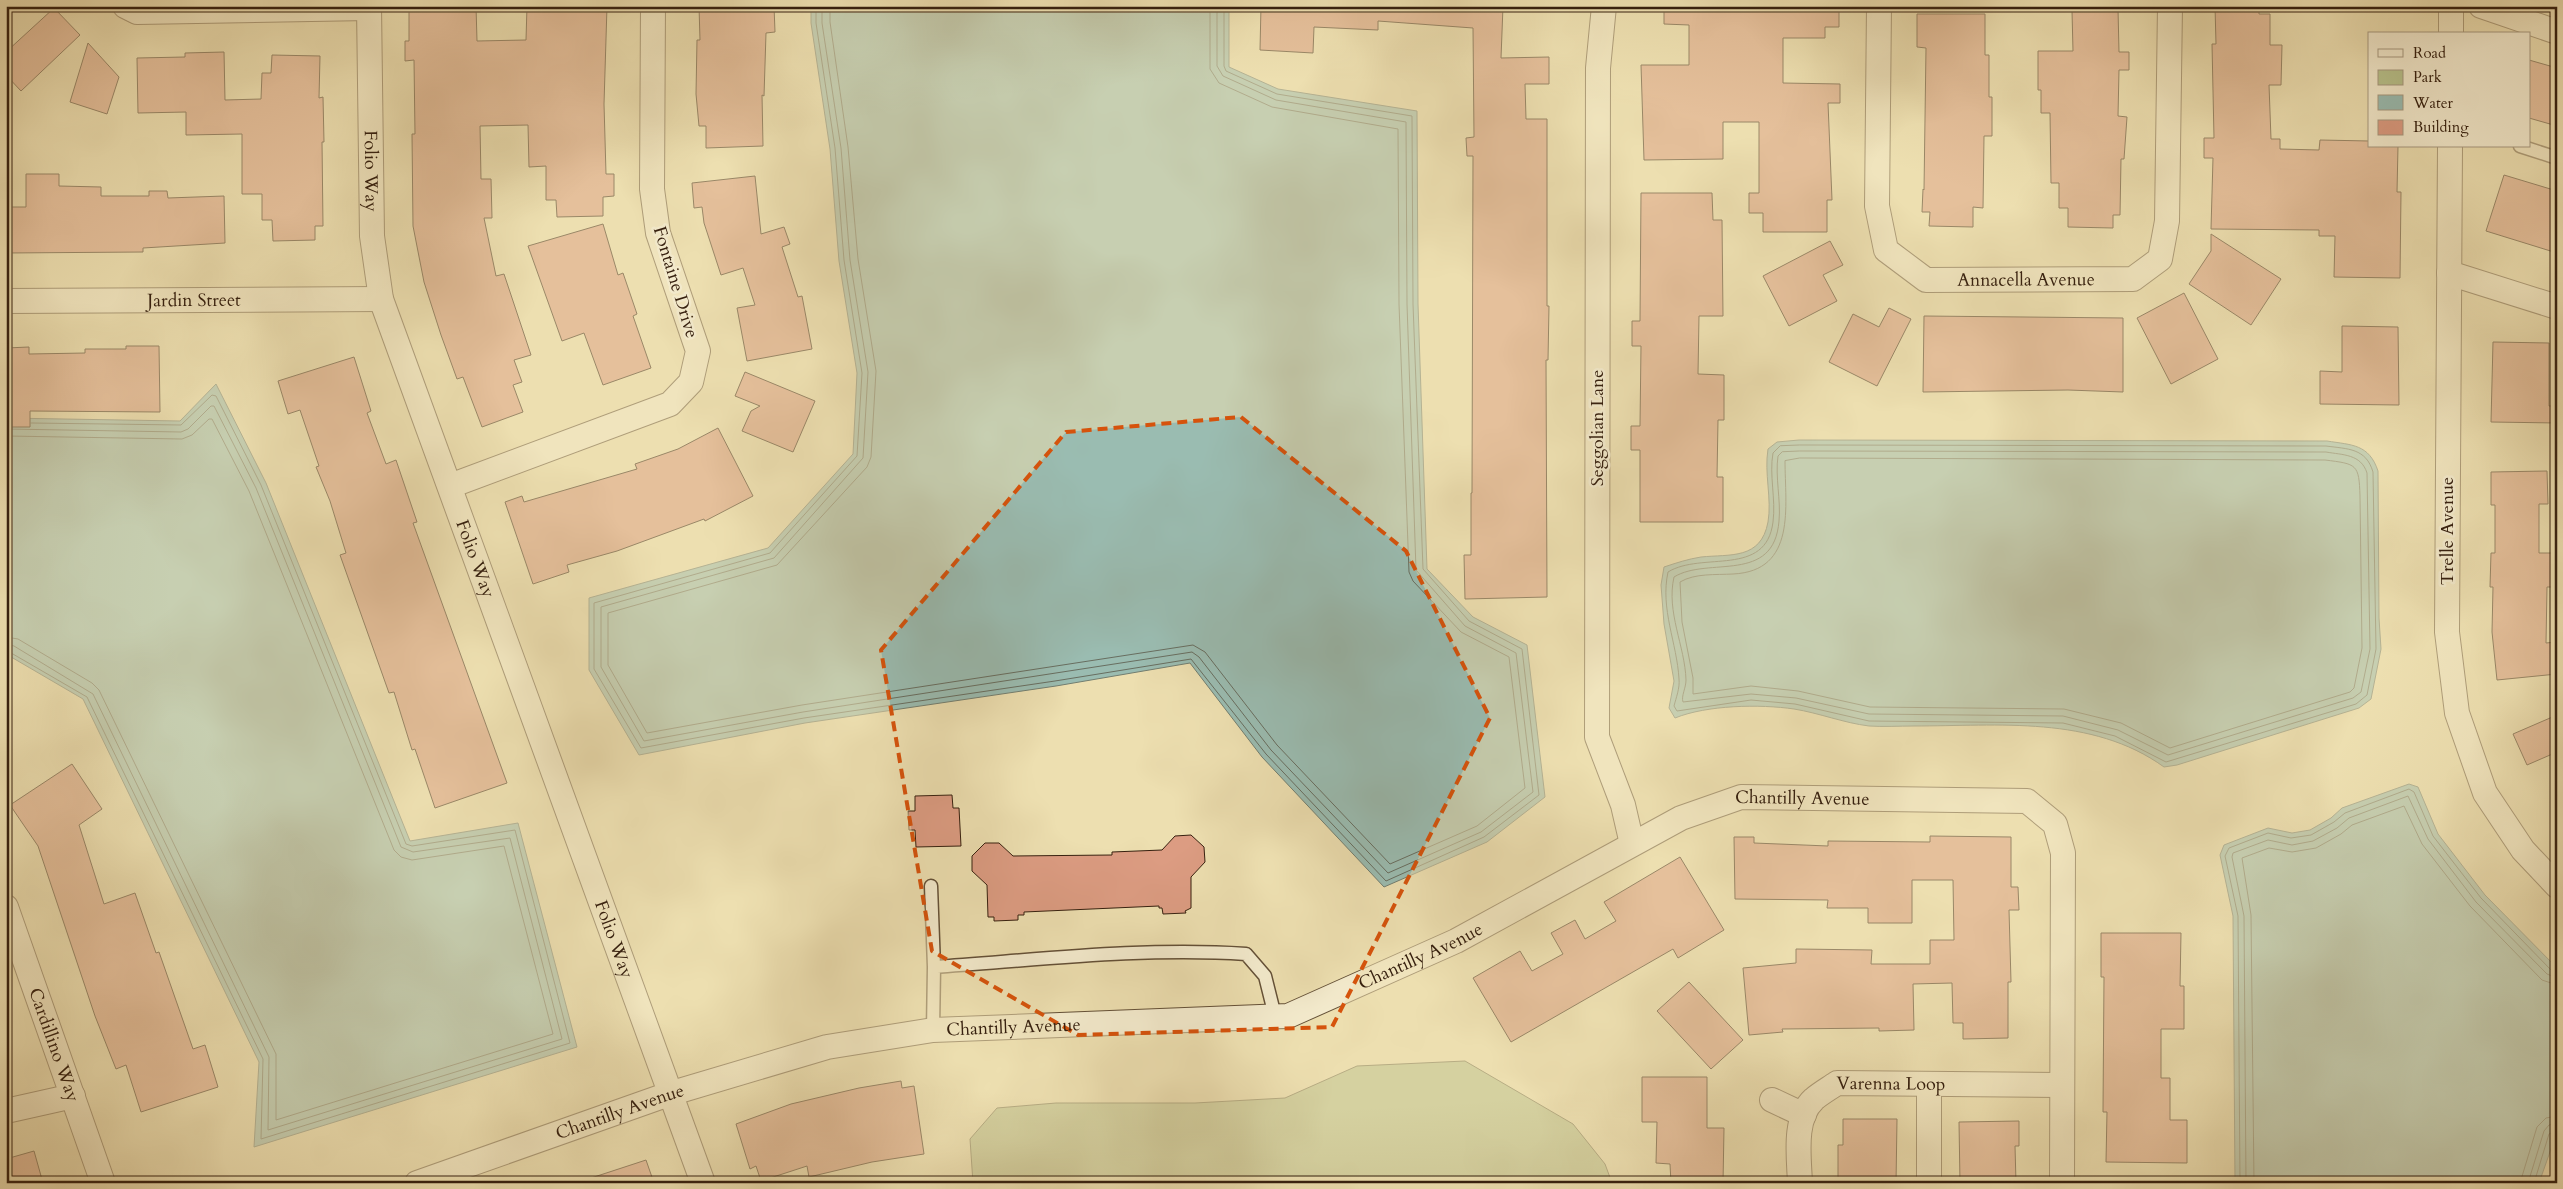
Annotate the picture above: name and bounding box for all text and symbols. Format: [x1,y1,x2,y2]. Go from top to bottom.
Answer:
legend [2368,32,2530,148]
text: Road [2413,43,2446,63]
text: Park [2413,67,2442,87]
text: Water [2412,93,2454,113]
text: Building [2413,117,2469,137]
street label: Folio Way [358,130,384,212]
street label: Fontaine Drive [647,223,704,341]
street label: Annacella Avenue [1957,267,2095,293]
street label: Jardin Street [144,288,241,313]
street label: Seggolian Lane [1585,370,1610,486]
street label: Trelle Avenue [2435,477,2460,585]
street label: Folio Way [449,516,501,602]
street label: Chantilly Avenue [1735,785,1870,812]
street label: Folio Way [588,897,640,982]
street label: Chantilly Avenue [1354,917,1487,996]
street label: Cardillino Way [22,985,86,1106]
street label: Chantilly Avenue [946,1012,1081,1042]
street label: Varenna Loop [1837,1071,1946,1097]
street label: Chantilly Avenue [552,1078,687,1146]

